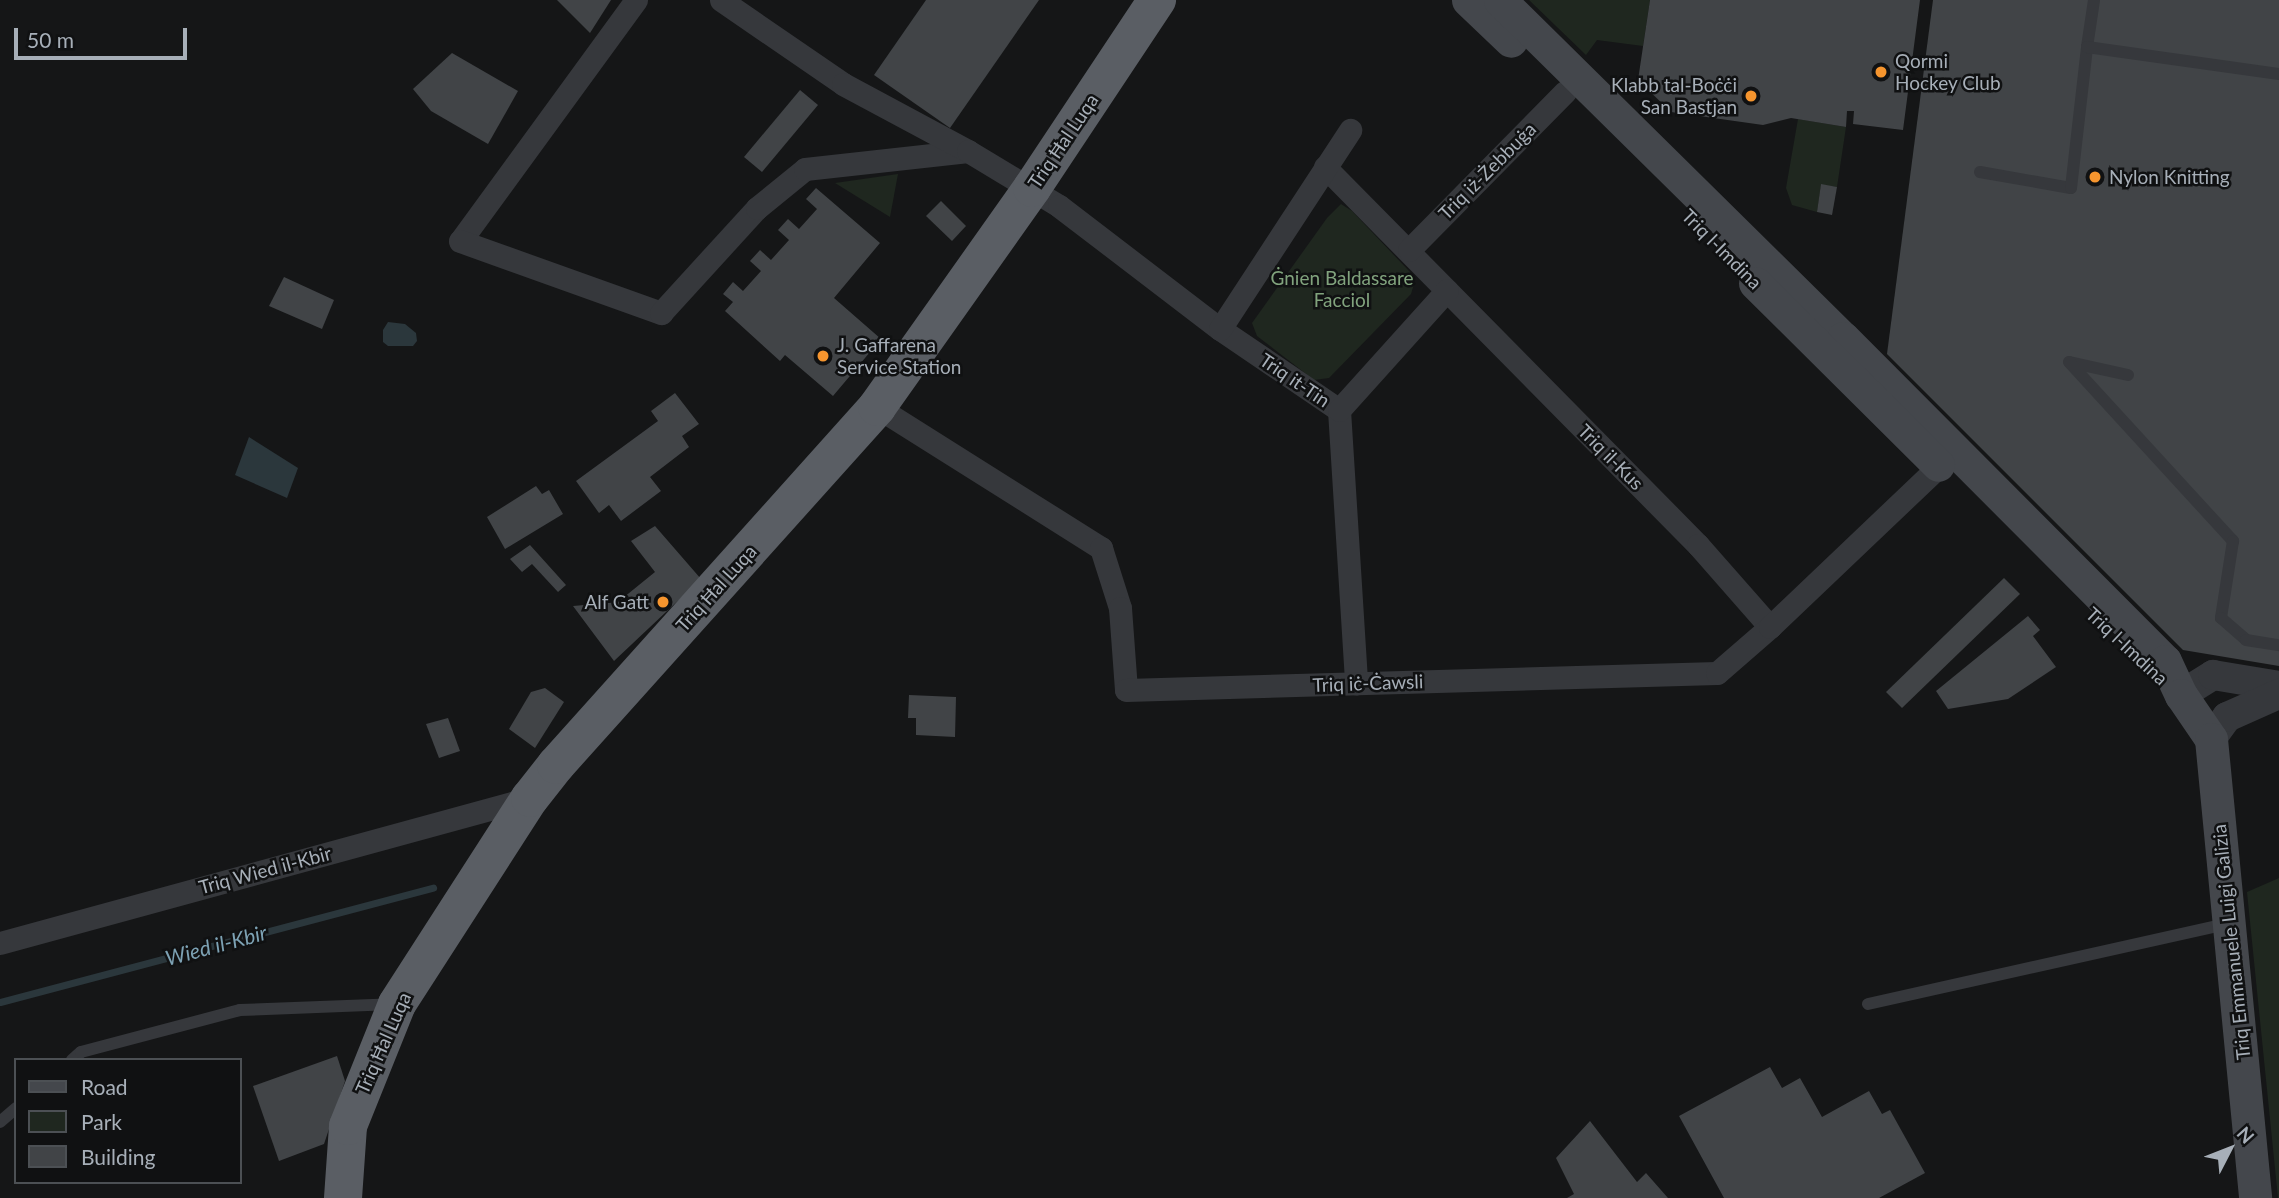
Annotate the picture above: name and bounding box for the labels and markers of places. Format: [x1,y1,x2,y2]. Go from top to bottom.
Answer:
place label: Qormi Hockey Club [1895,50,2001,94]
marker: Qormi Hockey Club [1873,64,1889,80]
place label: Klabb tal-Boċċi San Bastjan [1611,74,1737,118]
marker: Klabb tal-Boċċi San Bastjan [1743,88,1759,104]
place label: Nylon Knitting [2109,166,2230,188]
marker: Nylon Knitting [2087,169,2103,185]
place label: J. Gaffarena Service Station [837,334,961,378]
marker: J. Gaffarena Service Station [815,348,831,364]
place label: Alf Gatt [584,591,649,613]
marker: Alf Gatt [655,594,671,610]

